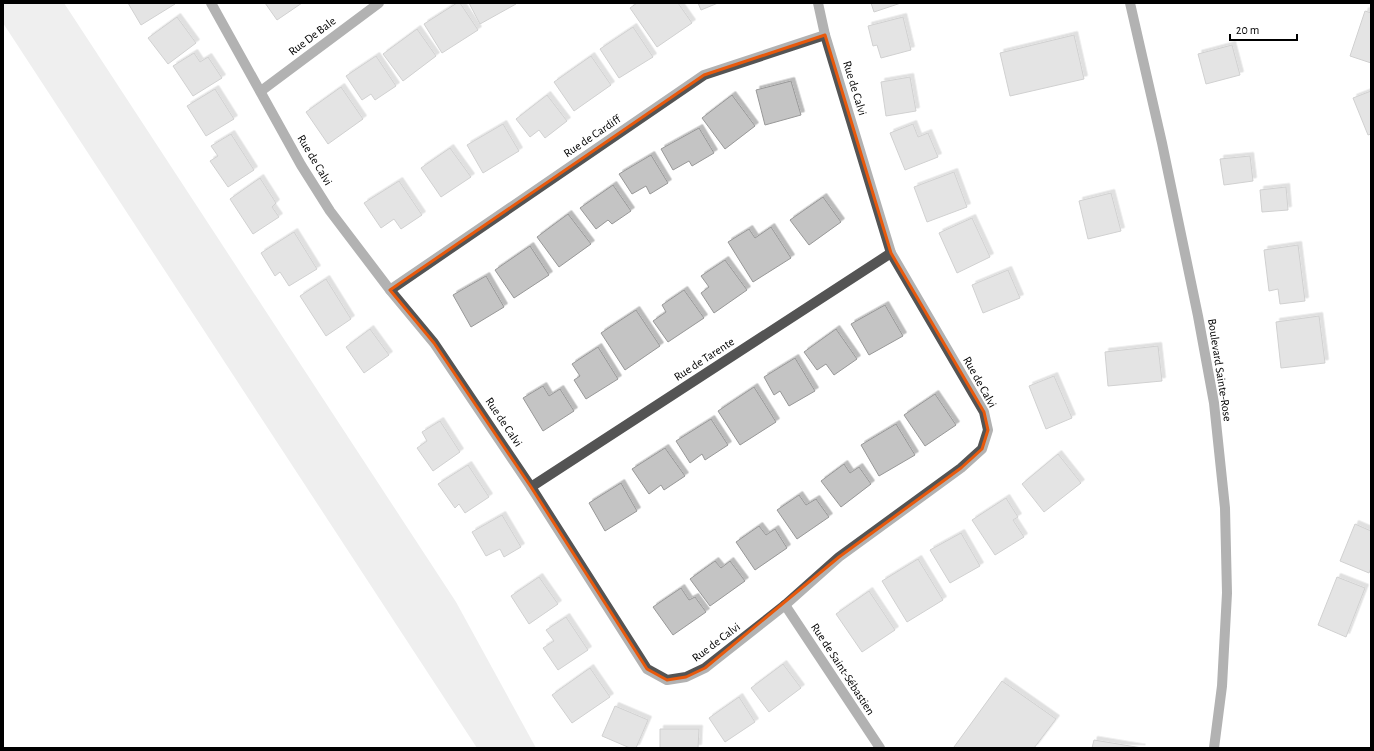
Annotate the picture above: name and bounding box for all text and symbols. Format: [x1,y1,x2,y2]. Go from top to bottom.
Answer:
street label: Rue De Bale [286,14,338,58]
scale bar [1230,16,1297,42]
text: 20 m [1236,24,1259,36]
street label: Rue de Calvi [841,59,869,117]
street label: Rue de Cardiff [561,112,624,159]
street label: Rue de Calvi [295,133,335,187]
street label: Boulevard Sainte-Rose [1206,318,1234,422]
street label: Rue de Tarente [672,335,736,383]
street label: Rue de Calvi [961,354,999,410]
street label: Rue de Calvi [483,395,525,449]
street label: Rue de Calvi [690,620,742,664]
street label: Rue de Saint-Sébastien [809,621,877,717]

